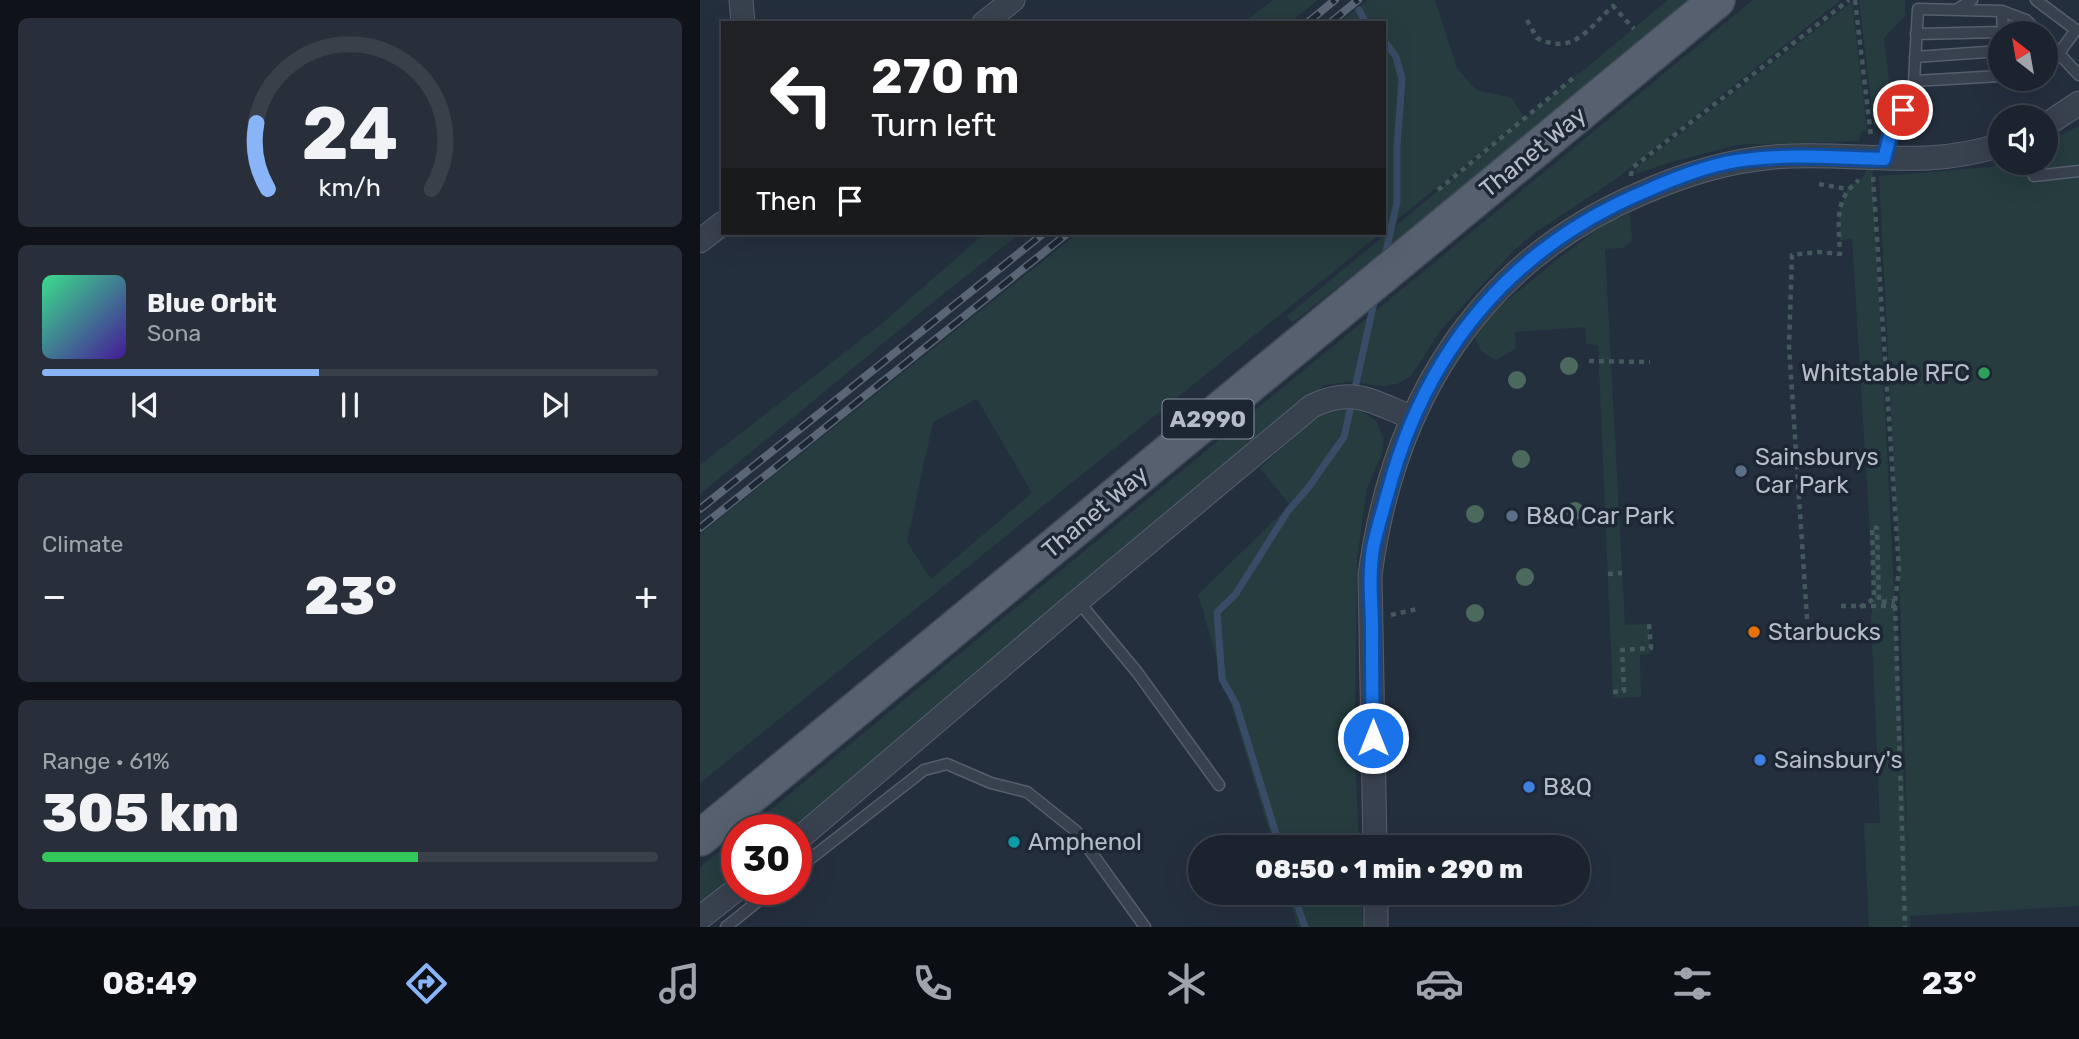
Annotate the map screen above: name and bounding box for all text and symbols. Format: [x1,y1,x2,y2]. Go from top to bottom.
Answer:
north arrow [1988,21,2058,91]
map controls [1988,21,2058,175]
text: 270 m [871,47,1020,105]
icon: left [756,49,847,140]
pin [1873,80,1933,140]
text: 24 [302,91,398,177]
icon: arrive [1884,91,1922,129]
street label: Thanet Way [1474,101,1592,203]
button: sound [1988,105,2058,175]
text: Turn left [871,106,996,144]
text: km/h [319,172,381,201]
icon: arrive [831,182,869,220]
text: Then [756,186,817,217]
text: Blue Orbit [147,288,277,319]
text: Sona [147,319,201,347]
place label: Whitstable RFC [1801,359,1970,387]
marker: Whitstable RFC [1976,365,1992,381]
icon: previous [126,386,164,424]
icon: pause [331,386,369,424]
icon: next [536,386,574,424]
road number: A2990 [1162,400,1254,438]
place label: Sainsburys Car Park [1755,443,1879,499]
street label: Thanet Way [1037,460,1153,564]
marker: Sainsburys Car Park [1733,463,1749,479]
place label: B&Q Car Park [1526,502,1675,530]
marker: B&Q Car Park [1504,508,1520,524]
text: Climate [42,530,123,558]
text: 23° [304,565,397,627]
text: − [42,573,67,619]
text: + [634,573,658,619]
place label: Starbucks [1768,618,1881,646]
marker: Starbucks [1746,624,1762,640]
position arrow [1336,701,1410,775]
place label: Sainsbury's [1774,746,1903,774]
text: Range · 61% [42,747,170,775]
marker: Sainsbury's [1752,752,1768,768]
place label: B&Q [1543,773,1592,801]
marker: B&Q [1521,779,1537,795]
text: 305 km [42,782,239,844]
speed limit sign: 30 [721,814,812,905]
place label: Amphenol [1028,828,1142,856]
marker: Amphenol [1006,834,1022,850]
text: 08:50 · 1 min · 290 m [1255,854,1523,885]
icon: directions [402,959,451,1008]
icon: music [655,959,704,1008]
icon: phone [908,959,957,1008]
icon: climate [1162,959,1211,1008]
icon: car [1415,959,1464,1008]
icon: filters [1668,959,1717,1008]
text: 08:49 [102,964,197,1002]
text: 23° [1922,964,1977,1002]

